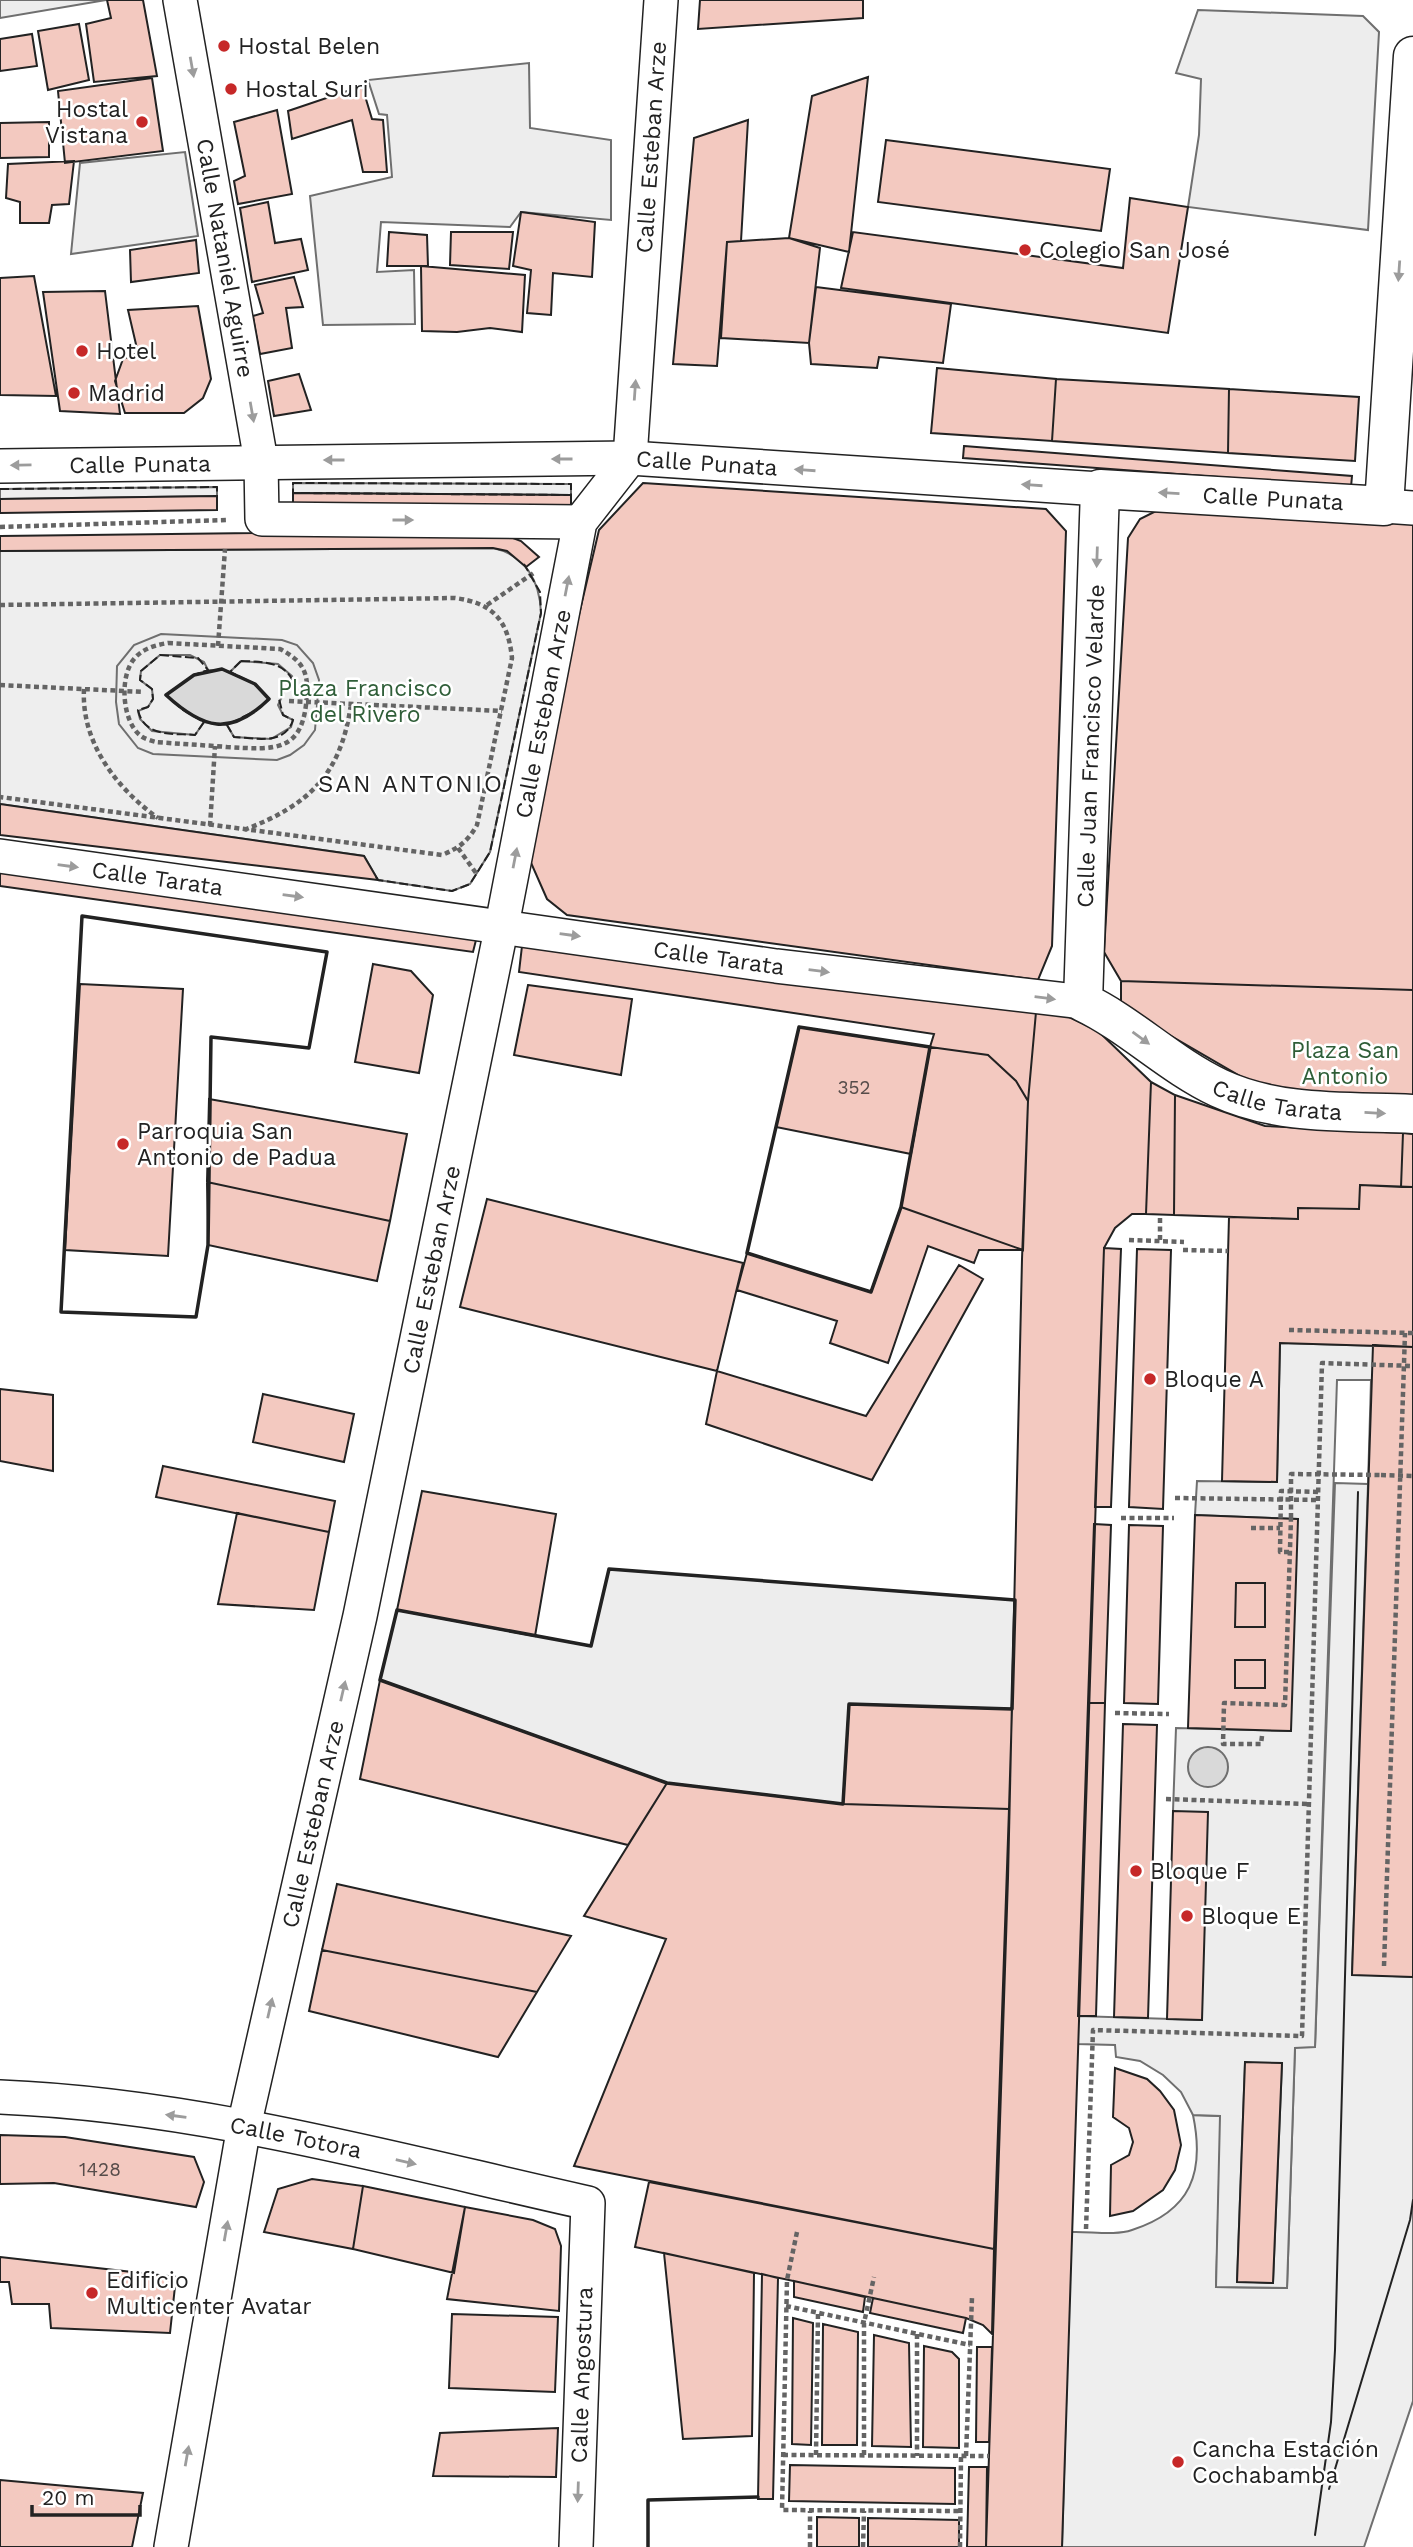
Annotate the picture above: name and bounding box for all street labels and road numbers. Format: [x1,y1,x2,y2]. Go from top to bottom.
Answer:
street label: Calle Esteban Arze [630,40,672,254]
street label: Calle Nataniel Aguirre [191,136,260,380]
street label: Calle Punata [635,445,778,481]
street label: Calle Punata [69,450,211,479]
street label: Calle Punata [1202,482,1344,516]
street label: Calle Juan Francisco Velarde [1072,584,1110,908]
street label: Calle Esteban Arze [509,607,576,820]
street label: Calle Tarata [90,856,225,901]
street label: Calle Tarata [651,935,786,980]
street label: Calle Tarata [1208,1073,1343,1125]
street label: Calle Esteban Arze [397,1163,466,1376]
street label: Calle Esteban Arze [276,1717,349,1931]
street label: Calle Totora [228,2111,364,2164]
street label: Calle Angostura [565,2286,599,2464]

